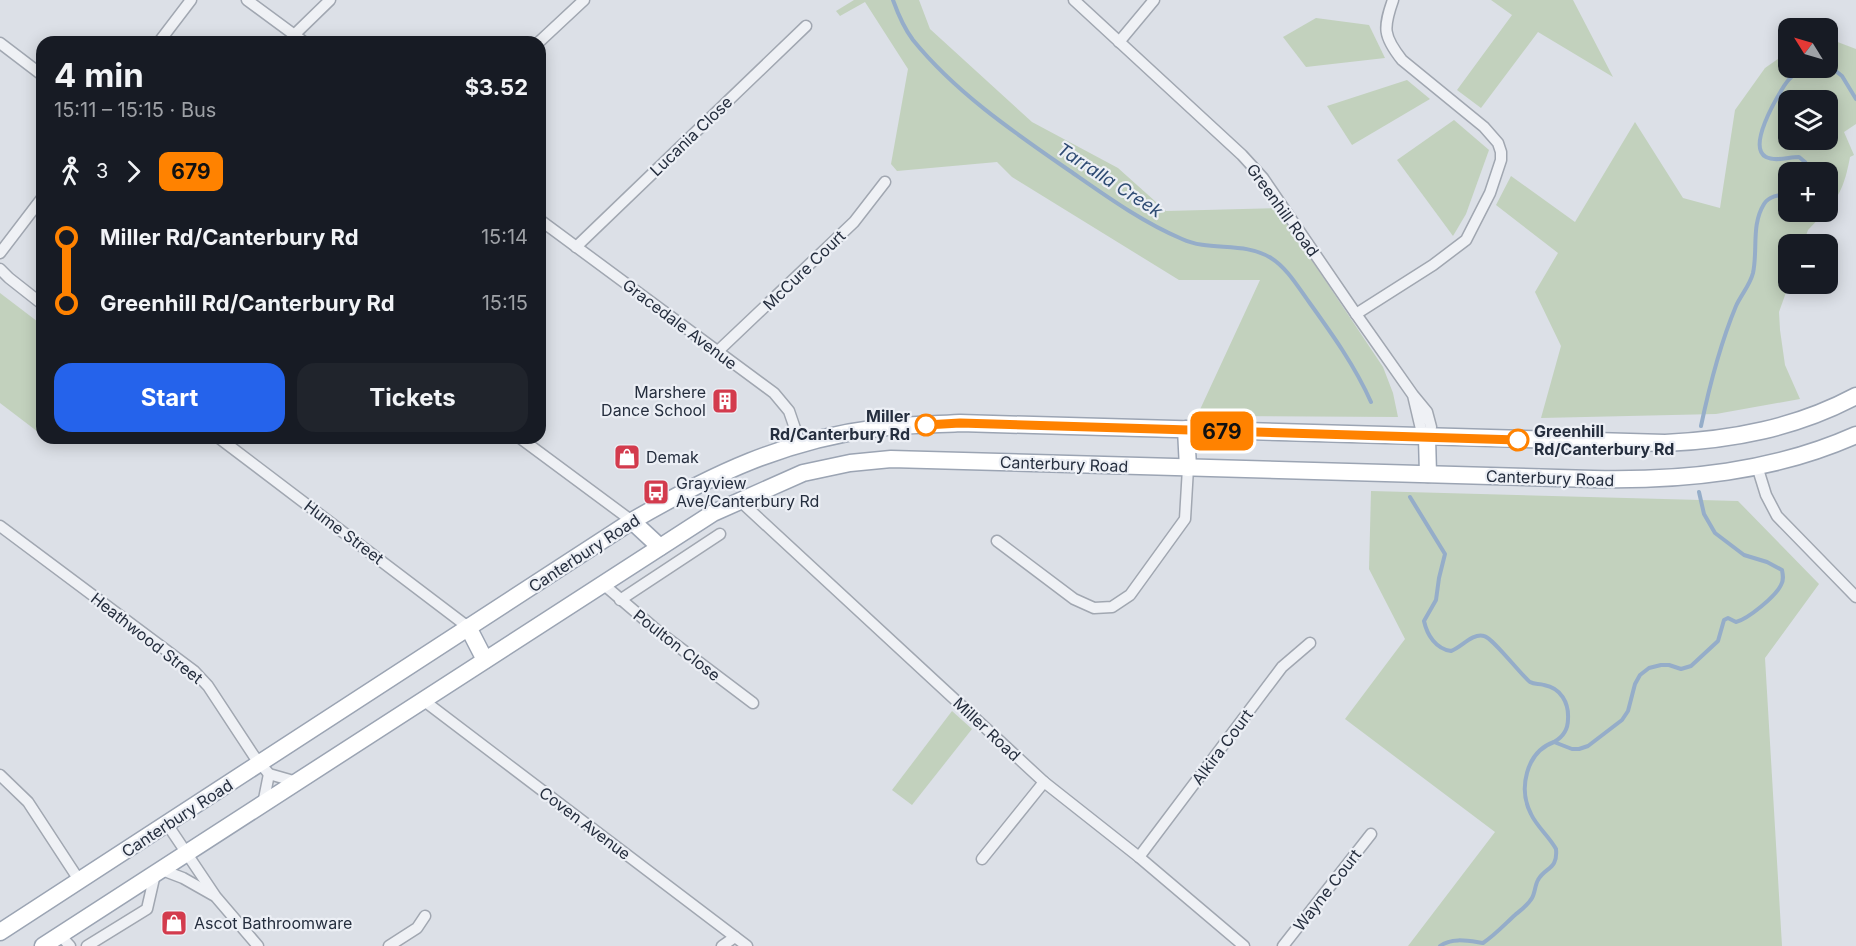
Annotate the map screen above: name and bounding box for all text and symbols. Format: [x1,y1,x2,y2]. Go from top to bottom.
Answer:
north arrow [1778,18,1838,78]
map controls [1778,18,1838,294]
text: 4 min [54,55,144,95]
text: $3.52 [465,74,528,100]
button: layers [1778,90,1838,150]
street label: Lucania Close [646,92,736,180]
text: 15:11 – 15:15 · Bus [54,98,216,122]
water label: Tarralla Creek [1054,138,1167,222]
icon: walk [54,155,87,188]
icon: forward [117,155,150,188]
text: 3 [96,159,108,183]
text: 679 [171,159,211,184]
street label: Greenhill Road [1243,160,1323,260]
button: + [1778,162,1838,222]
text: Miller Rd/Canterbury Rd [100,224,359,250]
text: 15:14 [481,225,528,249]
street label: McCure Court [759,226,849,314]
button: − [1778,234,1838,294]
street label: Gracedale Avenue [619,274,741,374]
text: Greenhill Rd/Canterbury Rd [100,290,395,316]
text: 15:15 [482,291,528,315]
button: Start [54,363,285,432]
button: Tickets [297,363,528,432]
place label: Marshere Dance School [601,382,706,420]
building icon: Marshere Dance School [710,386,740,416]
place label: Miller Rd/Canterbury Rd [770,406,910,444]
line badge: 679 [1188,412,1256,450]
marker: Miller Rd/Canterbury Rd [915,414,937,436]
text: 679 [1202,419,1242,444]
place label: Greenhill Rd/Canterbury Rd [1534,421,1674,459]
marker: Greenhill Rd/Canterbury Rd [1507,429,1529,451]
shop icon: Demak [612,442,642,472]
place label: Demak [646,447,699,467]
street label: Canterbury Road [999,452,1129,476]
street label: Canterbury Road [1485,466,1615,490]
place label: Grayview Ave/Canterbury Rd [676,473,819,511]
bus stop icon: Grayview Ave/Canterbury Rd [641,477,671,507]
street label: Hume Street [300,496,388,568]
street label: Canterbury Road [525,510,643,596]
street label: Heathwood Street [87,588,207,688]
street label: Poulton Close [630,605,724,685]
street label: Miller Road [949,693,1025,765]
street label: Alkira Court [1187,705,1257,789]
street label: Canterbury Road [118,775,236,861]
street label: Coven Avenue [535,782,635,864]
street label: Wayne Court [1289,845,1365,935]
shop icon: Ascot Bathroomware [159,908,189,938]
place label: Ascot Bathroomware [194,913,352,933]

